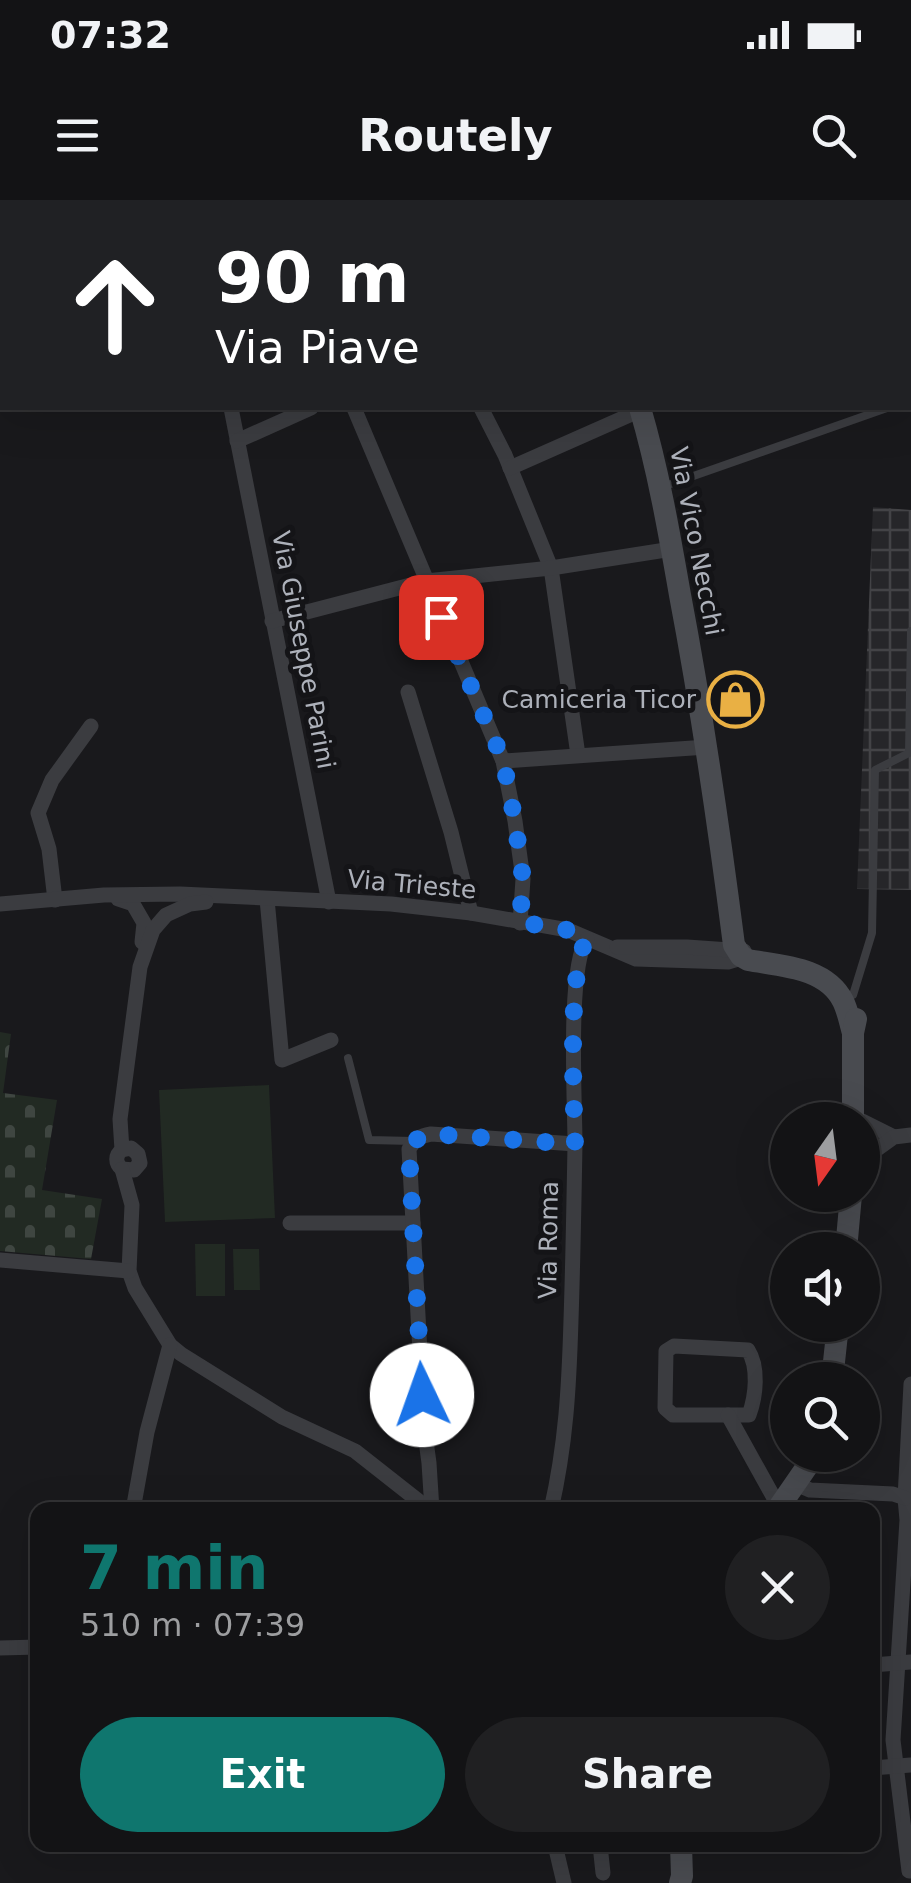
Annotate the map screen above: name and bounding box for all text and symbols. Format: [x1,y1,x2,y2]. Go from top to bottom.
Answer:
text: 07:32 [50,13,171,57]
icon: menu [50,108,105,163]
icon: search [806,108,861,163]
text: Routely [358,109,553,162]
text: 90 m [215,237,410,319]
icon: ahead [50,240,180,370]
text: Via Piave [215,321,420,374]
street label: Via Vico Necchi [664,444,729,638]
street label: Via Giuseppe Parini [266,529,341,771]
pin [399,575,484,660]
icon: arrive [414,590,469,645]
shop icon: Camiceria Ticor [705,669,765,729]
place label: Camiceria Ticor [502,685,697,714]
street label: Via Trieste [346,864,478,905]
north arrow [770,1102,880,1212]
map controls [770,1102,880,1472]
street label: Via Roma [533,1181,564,1299]
button: sound [770,1232,880,1342]
position arrow [370,1343,474,1447]
button: search [770,1362,880,1472]
text: 7 min [80,1533,268,1603]
button: close [725,1535,830,1640]
text: 510 m · 07:39 [80,1606,305,1644]
button: Exit [80,1717,445,1832]
button: Share [465,1717,830,1832]

